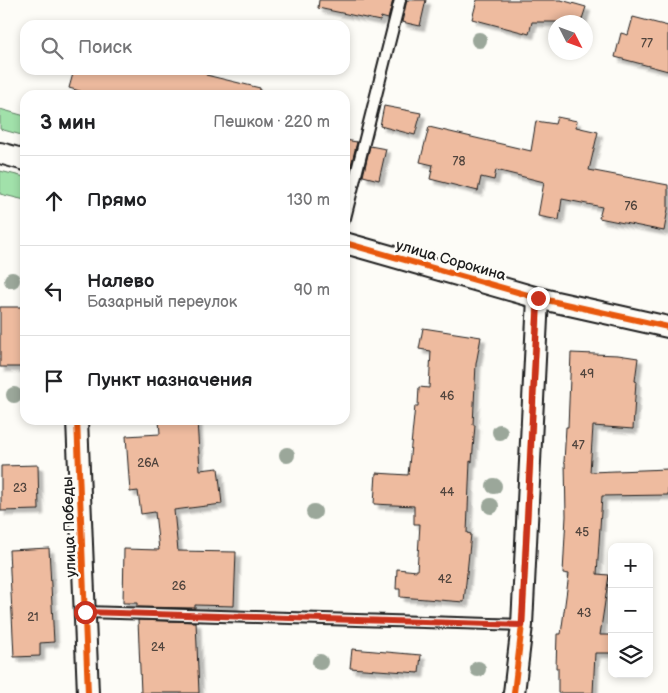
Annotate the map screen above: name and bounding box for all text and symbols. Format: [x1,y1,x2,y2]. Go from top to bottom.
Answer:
north arrow [548,15,593,60]
search box [20,20,350,75]
icon: search [38,34,66,62]
text: Поиск [78,36,132,59]
house number: 77 [641,36,653,51]
text: 3 мин [40,110,96,135]
text: Пешком · 220 m [213,113,330,132]
house number: 78 [453,154,465,169]
icon: ahead [40,187,68,215]
text: Прямо [87,189,147,212]
text: 130 m [287,191,330,210]
house number: 76 [624,199,638,214]
street label: улица Сорокина [394,236,508,285]
text: Налево [87,270,154,293]
icon: left [40,277,68,305]
text: 90 m [294,281,330,300]
route end [527,287,550,310]
text: Базарный переулок [87,293,237,312]
icon: arrive [40,367,68,395]
house number: 49 [580,367,594,382]
text: Пункт назначения [87,369,252,392]
house number: 46 [440,389,454,404]
house number: 47 [571,438,585,453]
house number: 26А [137,456,160,471]
street label: улица Победы [58,476,81,578]
house number: 23 [13,481,27,496]
house number: 44 [440,485,455,500]
house number: 45 [575,525,589,540]
map controls [608,543,653,678]
button: + [608,543,653,588]
house number: 42 [438,572,452,587]
house number: 26 [172,579,186,594]
button: − [608,588,653,633]
route start [74,601,97,624]
house number: 43 [577,606,591,621]
house number: 21 [27,610,39,625]
button: layers [608,633,653,678]
house number: 24 [151,640,166,655]

